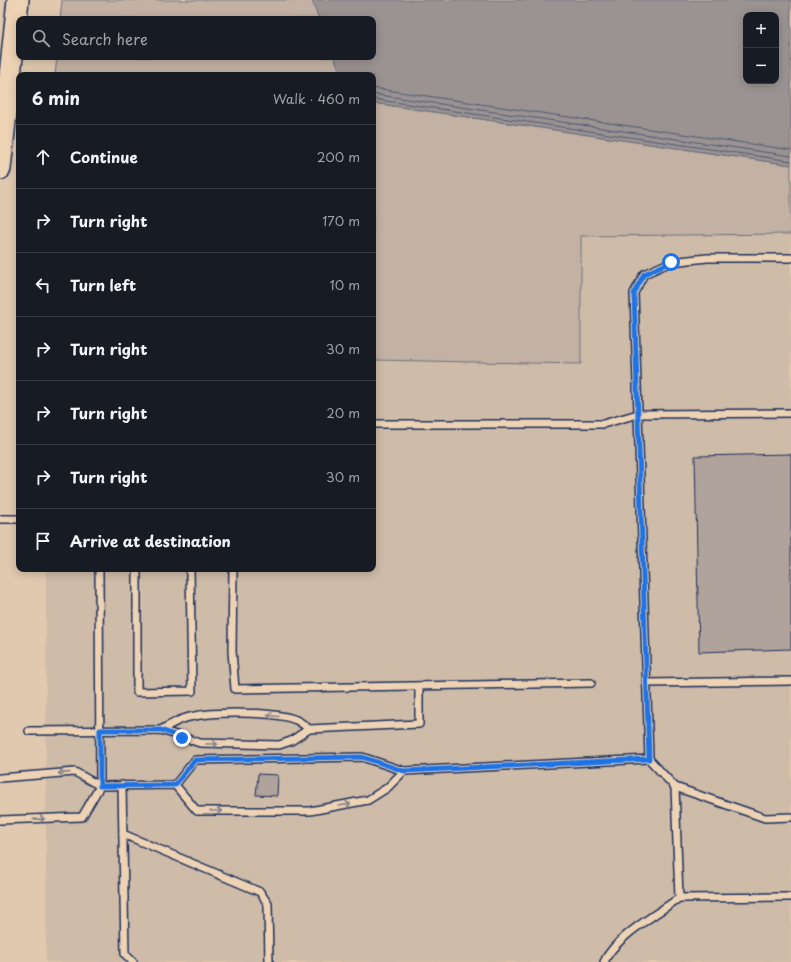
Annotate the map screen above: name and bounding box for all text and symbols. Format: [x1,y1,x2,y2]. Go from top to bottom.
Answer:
map controls [743,12,779,84]
button: + [743,12,779,48]
search box [16,16,376,60]
icon: search [30,27,52,49]
text: Search here [62,27,148,50]
button: − [743,48,779,84]
text: 6 min [32,85,80,111]
text: Walk · 460 m [273,89,360,108]
text: Continue [70,145,138,168]
icon: ahead [32,146,54,168]
text: 200 m [317,147,360,166]
text: Turn right [70,209,147,232]
icon: right [32,210,54,232]
text: 170 m [322,211,360,230]
route start [662,253,680,271]
text: Turn left [70,273,136,296]
icon: left [32,274,54,296]
text: 10 m [330,275,360,294]
text: Turn right [70,337,147,360]
icon: right [32,338,54,360]
text: 30 m [326,339,360,358]
text: Turn right [70,401,147,424]
icon: right [32,402,54,424]
text: 20 m [326,403,360,422]
text: Turn right [70,465,147,488]
icon: right [32,466,54,488]
text: 30 m [326,467,360,486]
text: Arrive at destination [70,529,231,552]
icon: arrive [32,530,54,552]
one-way arrow [267,712,280,719]
route end [173,729,191,747]
one-way arrow [205,740,218,748]
one-way arrow [58,769,71,776]
one-way arrow [338,800,351,808]
one-way arrow [209,807,222,815]
one-way arrow [32,815,45,822]

